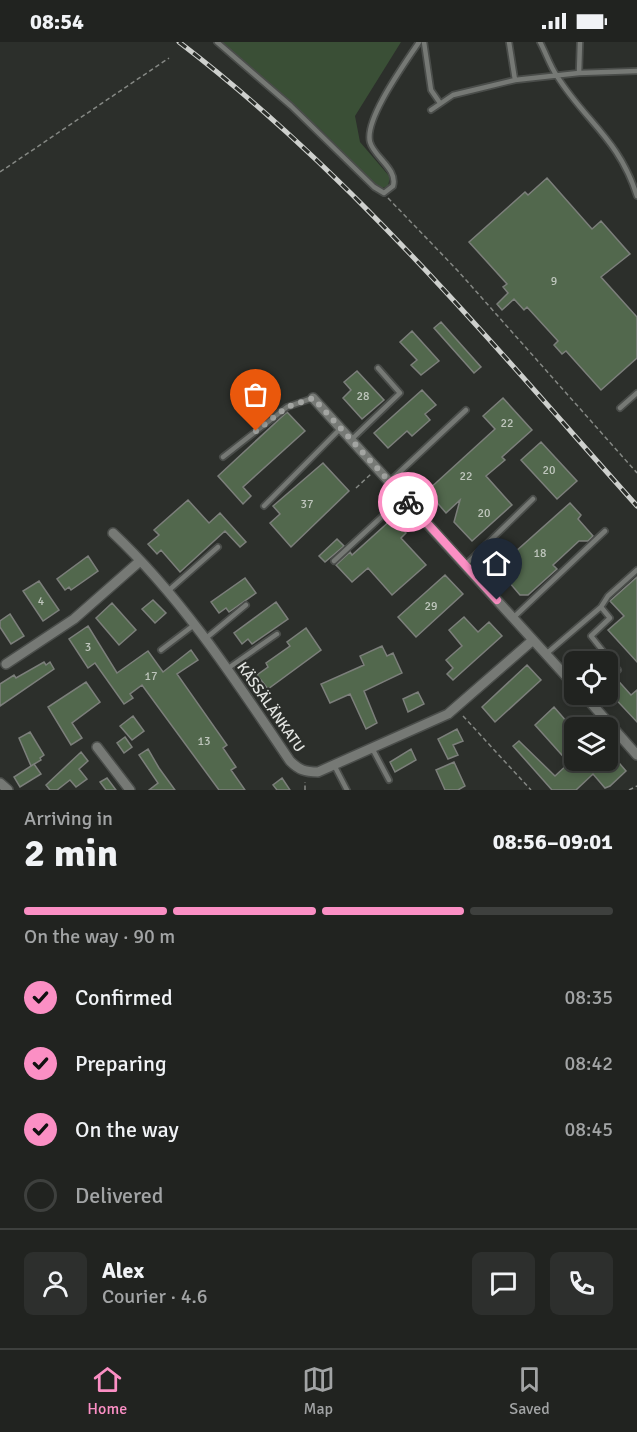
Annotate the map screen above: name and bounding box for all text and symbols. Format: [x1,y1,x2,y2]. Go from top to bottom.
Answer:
text: 08:54 [30,8,84,35]
house number: 9 [551,274,557,289]
pin [230,369,281,431]
icon: bag [239,378,272,411]
house number: 28 [357,389,369,404]
house number: 22 [501,416,513,431]
house number: 20 [543,463,555,478]
house number: 22 [460,469,472,484]
courier [378,472,438,532]
icon: bike [392,486,425,519]
house number: 37 [301,497,313,512]
house number: 20 [478,506,490,521]
pin [471,538,522,600]
house number: 18 [534,546,546,561]
icon: home [480,547,513,580]
house number: 4 [38,594,45,609]
house number: 29 [425,599,437,614]
house number: 3 [85,640,91,655]
map controls [564,651,618,771]
button: locate [564,651,618,705]
street label: KÄSSÄLÄNKATU [233,659,309,755]
house number: 17 [145,669,157,684]
button: layers [564,717,618,771]
house number: 13 [198,734,210,749]
text: Arriving in [24,806,113,831]
text: 08:56–09:01 [493,828,613,855]
text: 2 min [24,829,118,877]
text: On the way · 90 m [24,924,175,949]
icon: check [24,981,57,1014]
text: Confirmed [75,984,173,1011]
text: 08:35 [564,985,613,1010]
icon: check [24,1047,57,1080]
text: Preparing [75,1050,167,1077]
text: 08:42 [564,1051,613,1076]
icon: check [24,1113,57,1146]
text: On the way [75,1116,179,1143]
text: 08:45 [564,1117,613,1142]
text: Delivered [75,1182,163,1209]
button: person [24,1252,87,1315]
button: chat [472,1252,535,1315]
button: phone [550,1252,613,1315]
text: Alex [102,1257,144,1284]
text: Courier · 4.6 [102,1284,208,1309]
tab: Home [87,1363,127,1419]
tab: Map [302,1363,335,1419]
tab: Saved [509,1363,550,1419]

